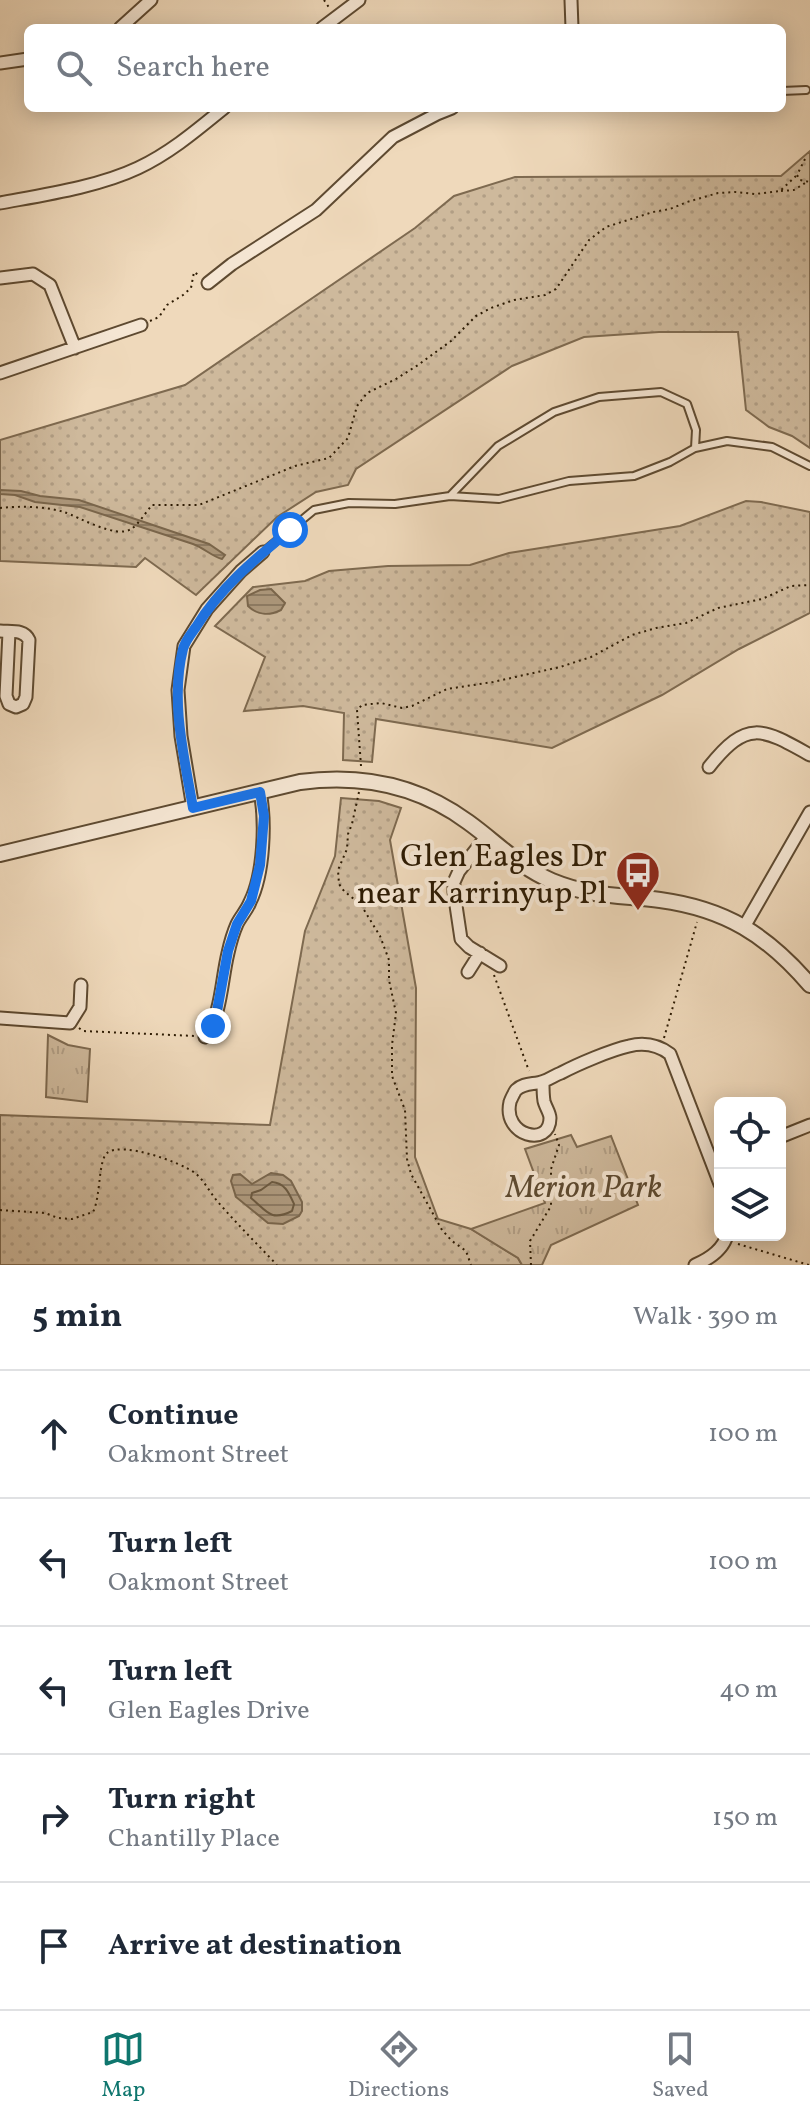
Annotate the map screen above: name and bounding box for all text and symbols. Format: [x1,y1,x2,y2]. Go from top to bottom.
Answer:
search box [24,24,786,112]
icon: search [52,46,96,90]
text: Search here [116,47,270,89]
route start [272,512,308,548]
place label: Glen Eagles Dr near Karrinyup Pl [357,836,607,917]
bus stop icon: Glen Eagles Dr near Karrinyup Pl [614,849,662,912]
route end [195,1008,231,1044]
map controls [714,1097,786,1241]
button: locate [714,1097,786,1169]
park label: Merion Park [505,1167,662,1211]
button: layers [714,1169,786,1241]
text: 5 min [32,1294,122,1341]
text: Walk · 390 m [633,1299,778,1335]
text: Continue [108,1395,239,1437]
icon: ahead [32,1412,76,1456]
text: 100 m [708,1416,778,1452]
text: Oakmont Street [108,1437,289,1473]
text: Turn left [108,1523,232,1565]
icon: left [32,1540,76,1584]
text: 100 m [708,1544,778,1580]
text: Oakmont Street [108,1565,289,1601]
text: Turn left [108,1651,232,1693]
icon: left [32,1668,76,1712]
text: 40 m [719,1672,778,1708]
text: Glen Eagles Drive [108,1693,310,1729]
text: Turn right [108,1779,256,1821]
icon: right [32,1796,76,1840]
text: 150 m [712,1800,778,1836]
text: Chantilly Place [108,1821,280,1857]
icon: arrive [32,1924,76,1968]
text: Arrive at destination [108,1925,402,1967]
tab: Map [101,2027,145,2106]
tab: Directions [348,2027,449,2106]
tab: Saved [652,2027,709,2106]

